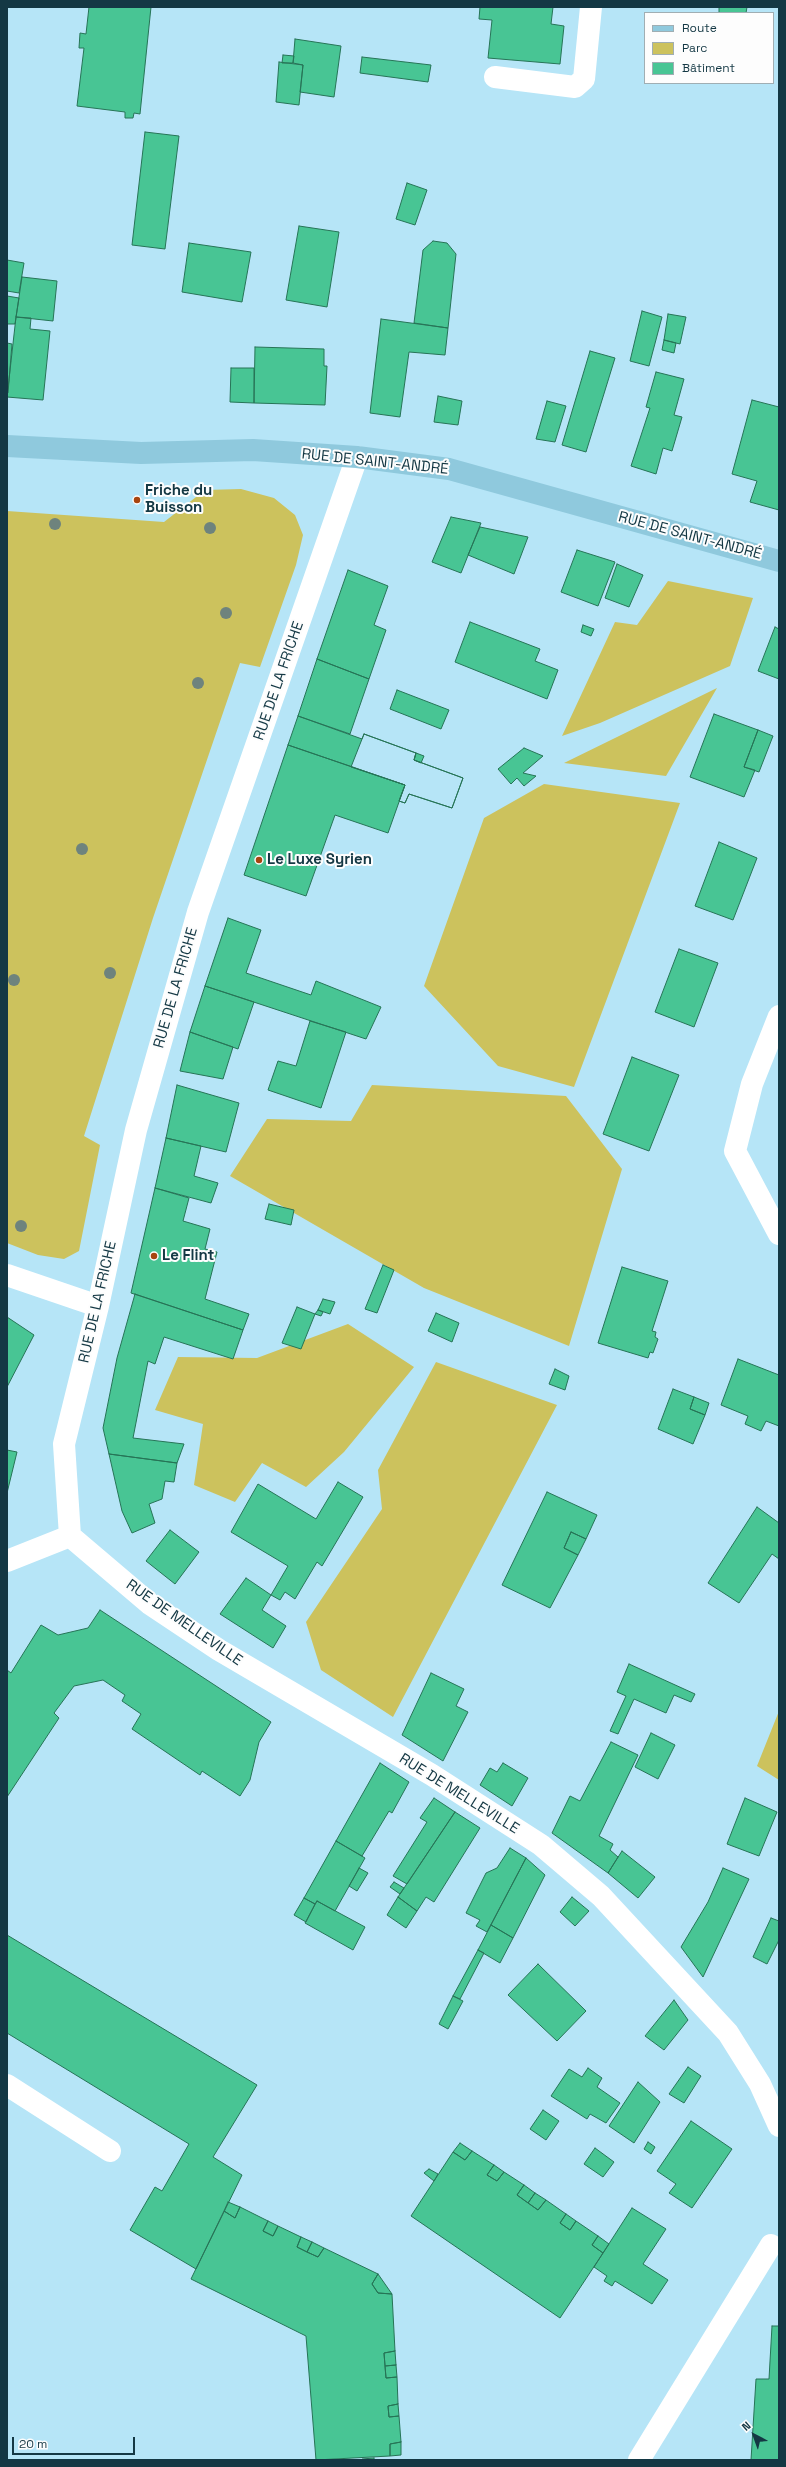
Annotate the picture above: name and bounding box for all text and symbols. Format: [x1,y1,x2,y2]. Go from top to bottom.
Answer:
legend [644,12,774,84]
text: Route [682,20,717,36]
text: Parc [682,40,707,56]
text: Bâtiment [682,60,735,76]
street label: RUE DE SAINT-ANDRÉ [301,445,449,479]
place label: Friche du Buisson [145,482,212,517]
marker: Friche du Buisson [132,495,142,505]
street label: RUE DE SAINT-ANDRÉ [616,508,764,564]
street label: RUE DE LA FRICHE [250,619,308,743]
place label: Le Luxe Syrien [267,851,372,869]
marker: Le Luxe Syrien [254,855,264,865]
street label: RUE DE LA FRICHE [150,926,202,1050]
street label: RUE DE LA FRICHE [75,1239,121,1365]
place label: Le Flint [162,1247,214,1265]
marker: Le Flint [149,1251,159,1261]
street label: RUE DE MELLEVILLE [122,1576,246,1670]
street label: RUE DE MELLEVILLE [396,1750,522,1838]
north arrow [734,2415,774,2455]
text: N [739,2418,754,2434]
scale bar [14,2429,137,2455]
text: 20 m [19,2436,47,2452]

